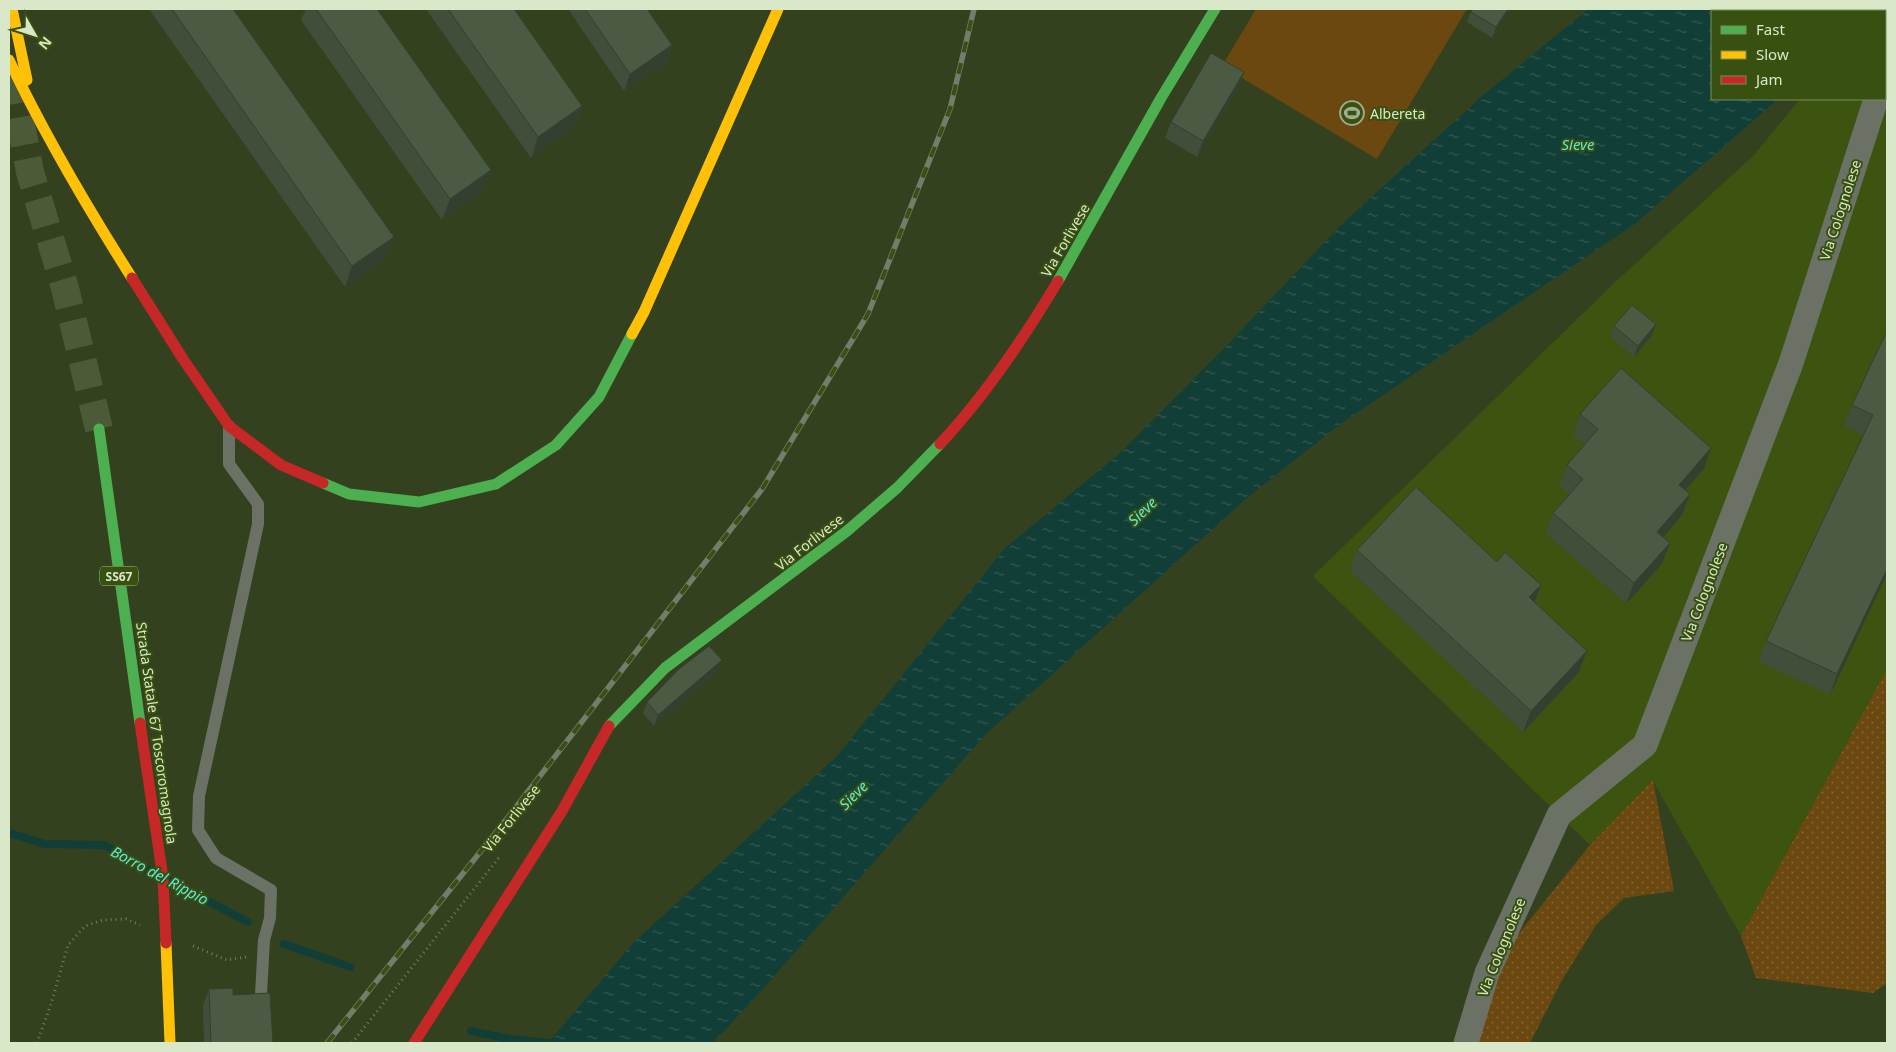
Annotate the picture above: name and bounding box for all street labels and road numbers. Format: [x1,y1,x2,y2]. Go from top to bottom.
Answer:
street label: Via Colognolese [1815,157,1865,263]
street label: Via Forlivese [1036,200,1094,280]
street label: Via Forlivese [771,509,847,575]
street label: Via Colognolese [1676,540,1732,644]
road number: SS67 [100,566,138,586]
street label: Strada Statale 67 Toscoromagnola [132,621,182,845]
street label: Via Forlivese [478,780,544,856]
street label: Via Colognolese [1473,895,1529,999]

